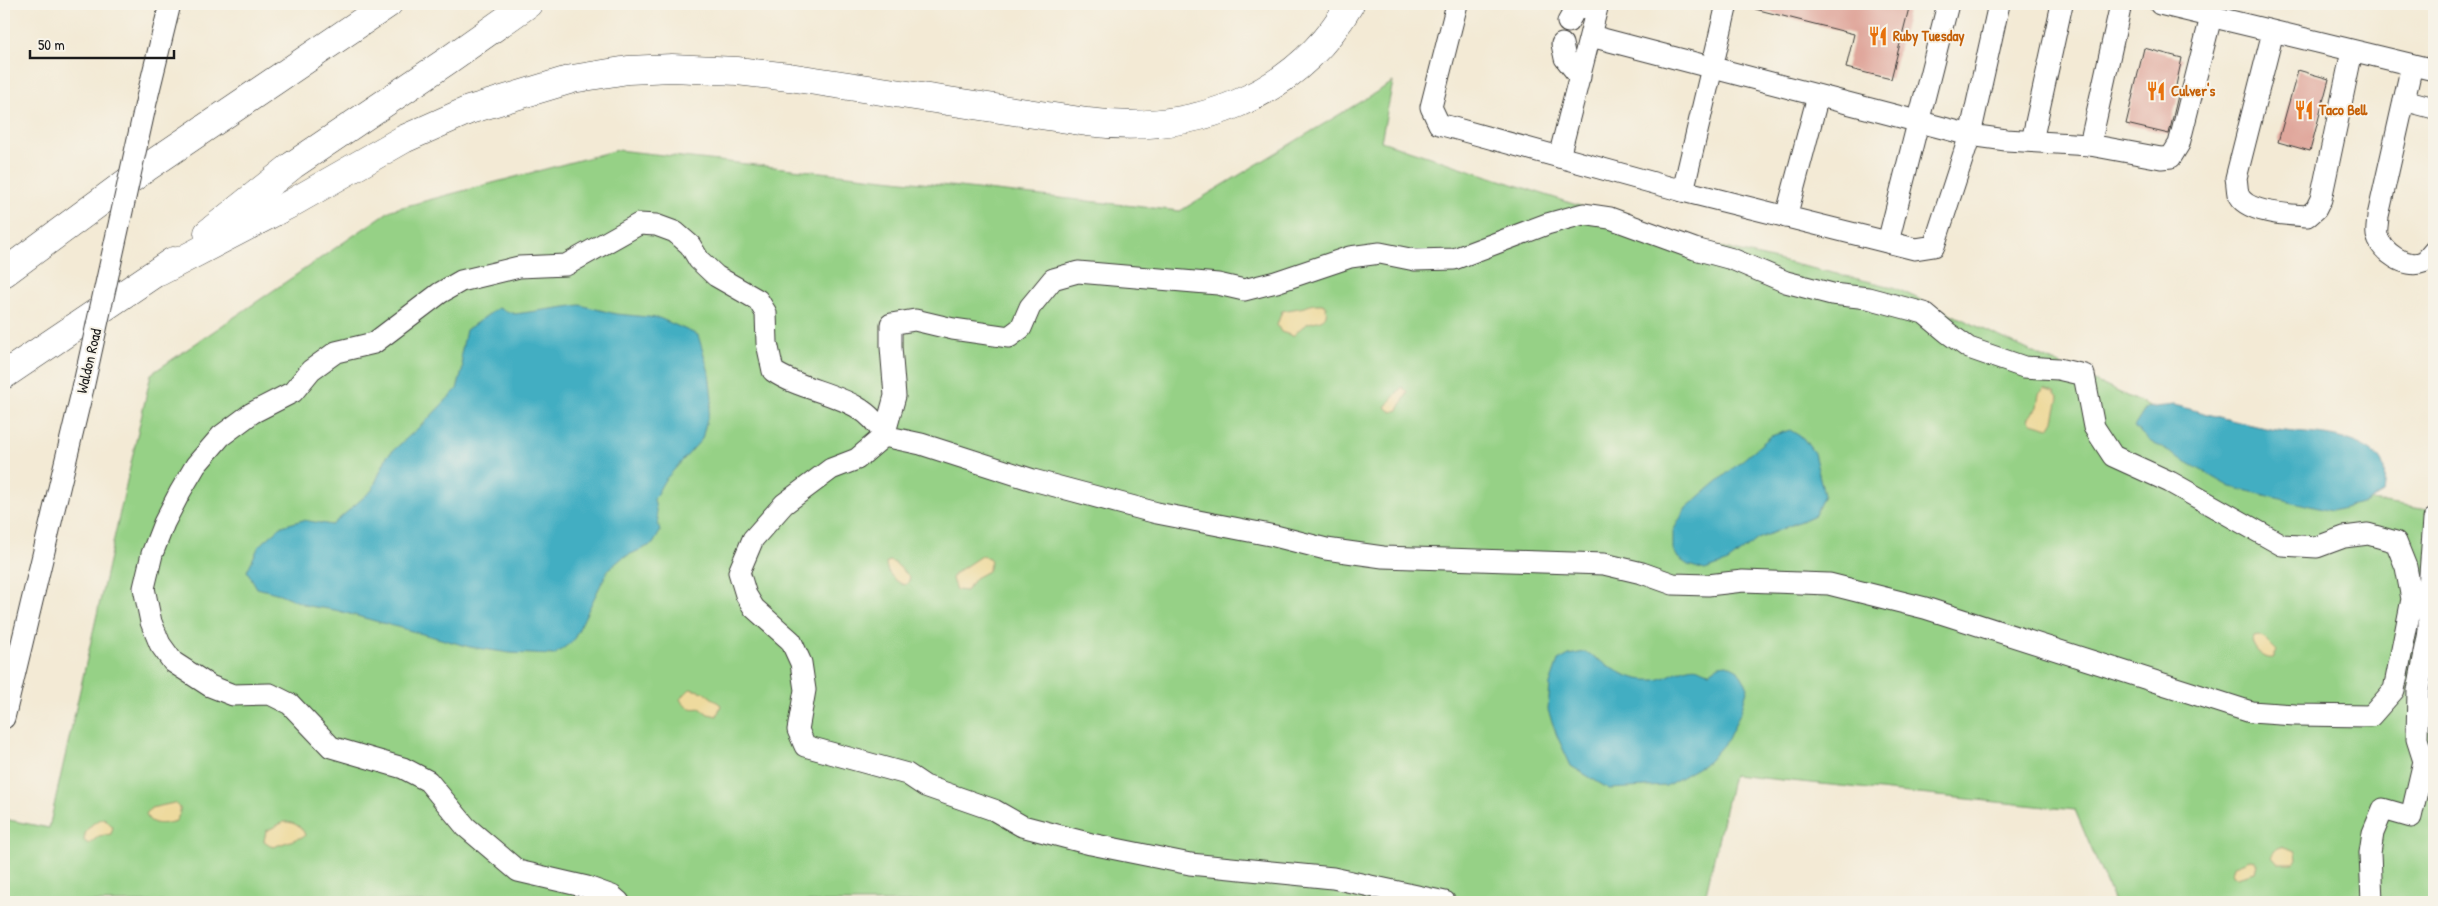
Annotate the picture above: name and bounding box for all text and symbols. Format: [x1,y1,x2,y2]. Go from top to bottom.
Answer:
restaurant icon: Ruby Tuesday [1867,25,1889,47]
place label: Ruby Tuesday [1893,25,1965,47]
scale bar [30,28,174,60]
text: 50 m [38,34,65,55]
restaurant icon: Culver's [2145,80,2167,102]
place label: Culver's [2171,80,2215,101]
restaurant icon: Taco Bell [2293,99,2315,121]
place label: Taco Bell [2318,99,2368,120]
street label: Waldon Road [71,326,106,395]

